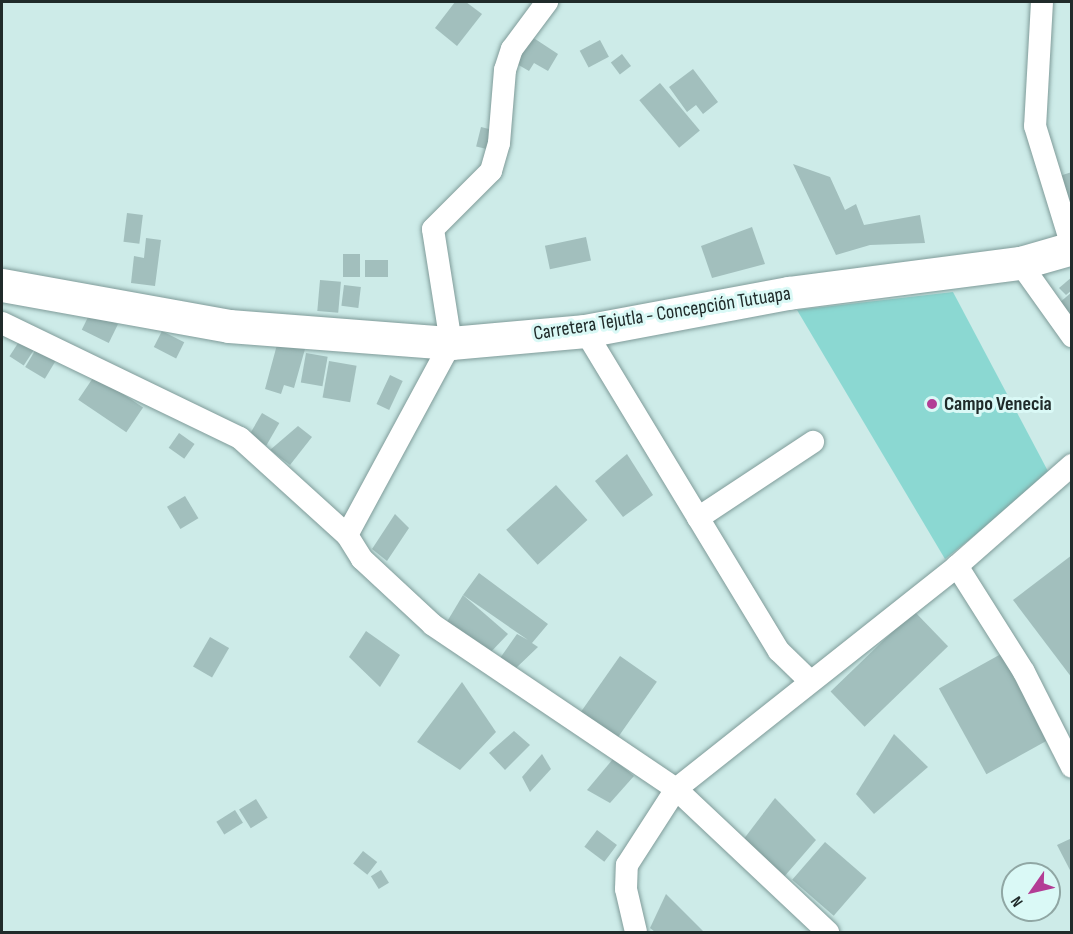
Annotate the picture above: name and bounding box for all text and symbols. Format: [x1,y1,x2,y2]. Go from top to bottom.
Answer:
street label: Carretera Tejutla - Concepción Tutuapa [532,282,792,346]
place label: Campo Venecia [944,392,1052,416]
marker: Campo Venecia [925,397,939,411]
north arrow [1001,862,1061,922]
text: N [1007,892,1028,910]

